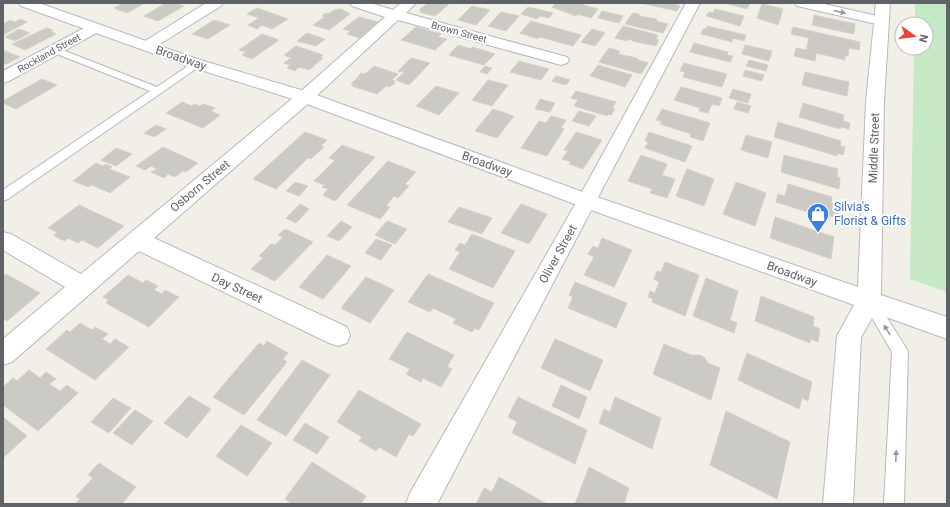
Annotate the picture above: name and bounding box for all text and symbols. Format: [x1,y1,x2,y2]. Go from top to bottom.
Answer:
one-way arrow [834,9,846,15]
north arrow [894,16,934,56]
street label: Brown Street [430,19,488,45]
street label: Rockland Street [16,31,82,75]
text: N [916,33,930,44]
street label: Broadway [154,43,208,73]
street label: Middle Street [866,112,882,184]
street label: Broadway [460,148,514,180]
street label: Osborn Street [167,157,233,215]
place label: Silvia's Florist & Gifts [834,200,906,228]
shop icon: Silvia's Florist & Gifts [805,201,831,234]
street label: Oliver Street [536,222,580,286]
street label: Broadway [765,258,819,290]
street label: Day Street [209,270,265,306]
one-way arrow [884,324,891,336]
one-way arrow [893,449,899,462]

